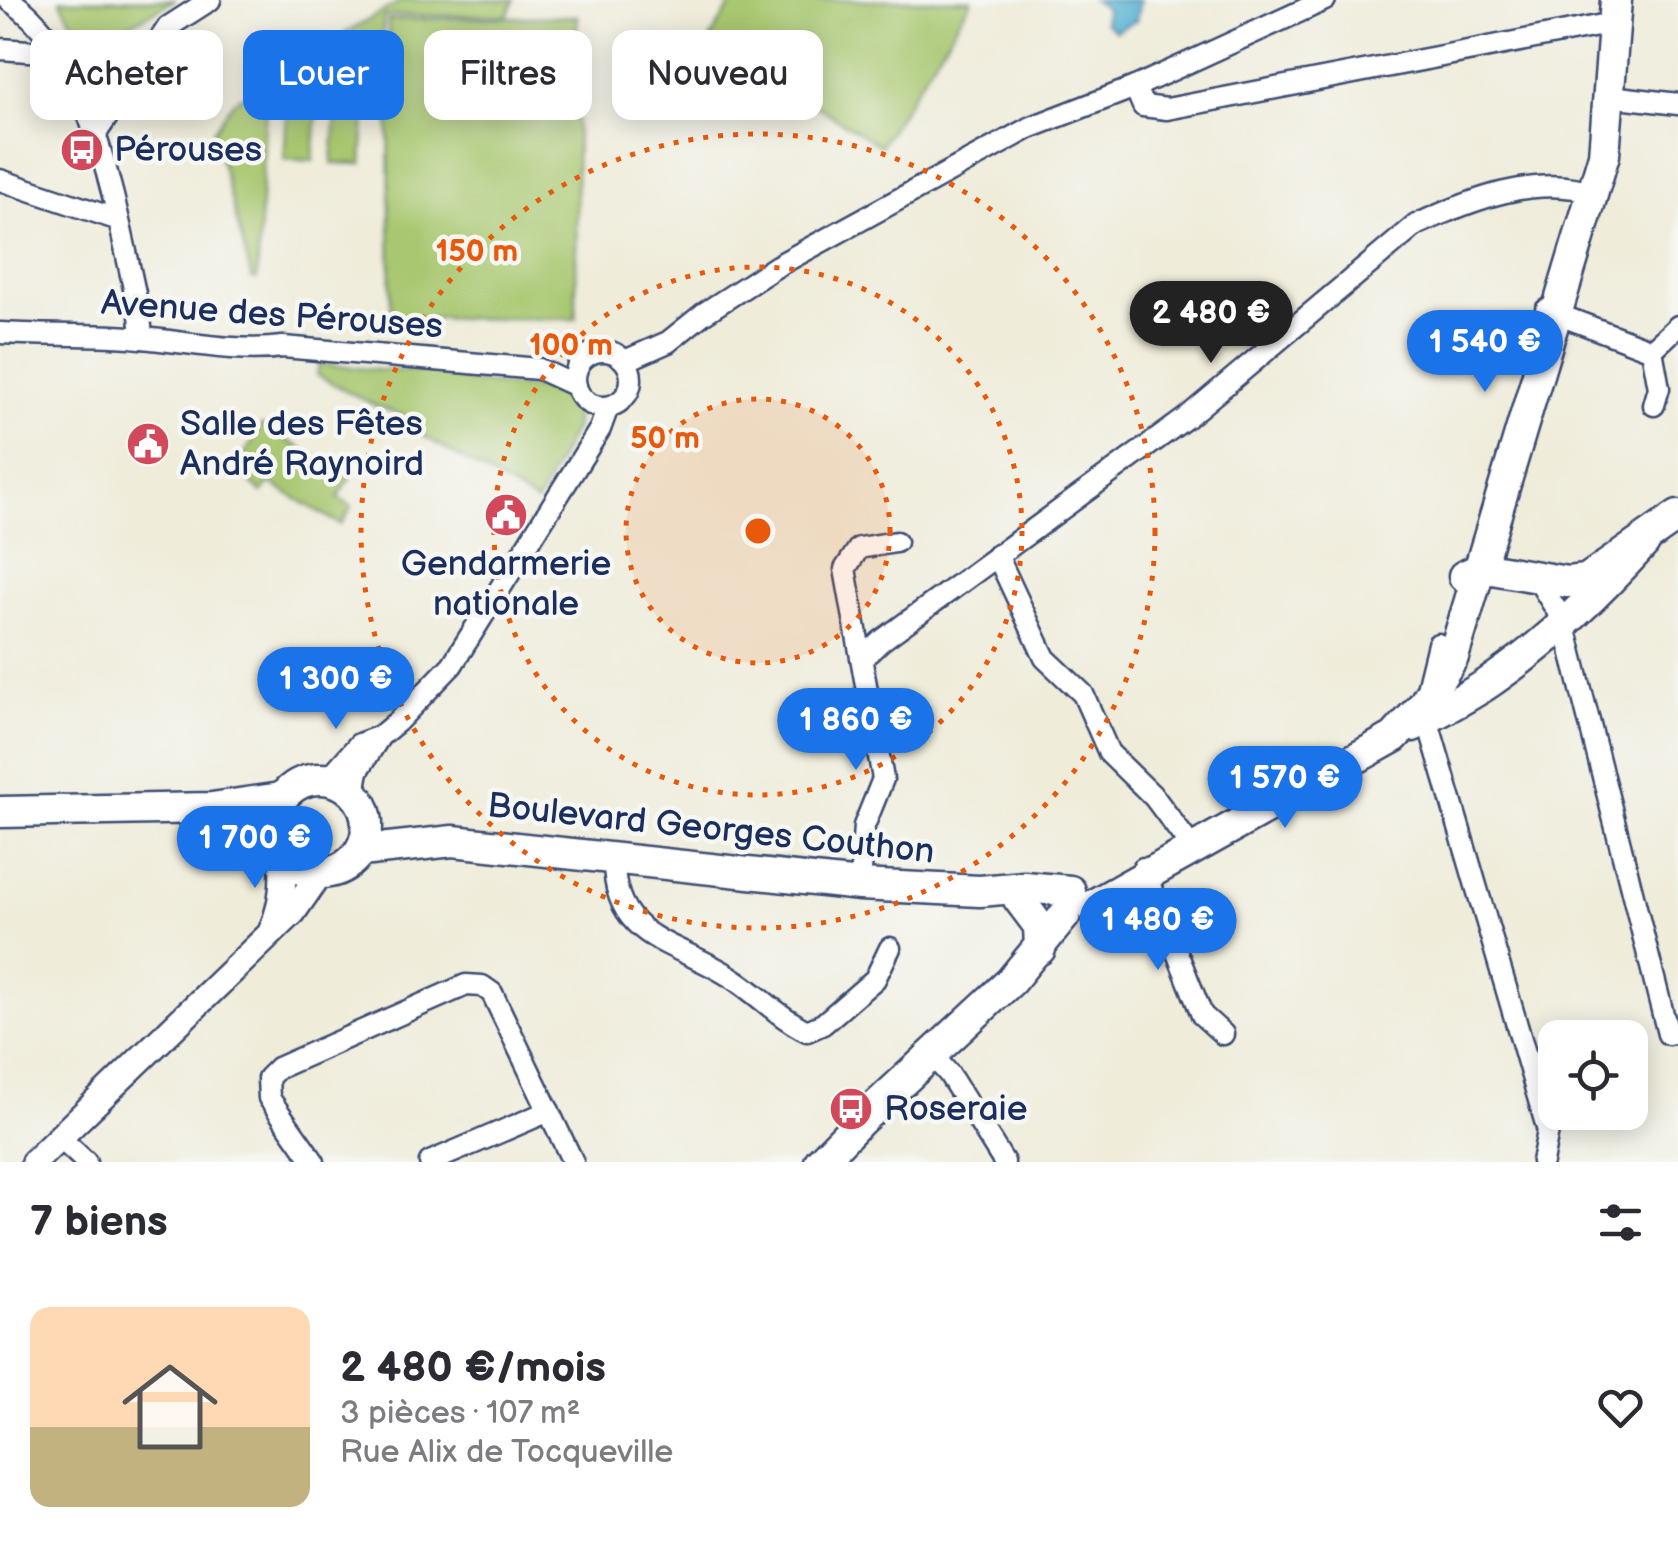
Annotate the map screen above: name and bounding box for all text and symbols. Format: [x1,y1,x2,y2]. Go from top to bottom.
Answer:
chip: Acheter [30,30,223,120]
chip: Louer [243,30,404,120]
chip: Filtres [424,30,592,120]
chip: Nouveau [612,30,823,120]
bus stop icon: Pérouses [59,127,105,173]
place label: Pérouses [114,129,262,172]
text: 150 m [436,234,518,270]
pin: 2 480 € [1119,281,1303,366]
street label: Avenue des Pérouses [100,282,444,348]
text: 2 480 € [1152,294,1270,333]
pin: 1 540 € [1393,310,1577,395]
text: 1 540 € [1429,323,1541,362]
text: 100 m [529,328,613,364]
place label: Salle des Fêtes André Raynoird [180,403,424,486]
public building icon: Salle des Fêtes André Raynoird [125,421,171,467]
text: 50 m [630,421,700,457]
public building icon: Gendarmerie nationale [483,492,529,538]
centre of rings [740,513,776,549]
place label: Gendarmerie nationale [401,543,611,626]
pin: 1 300 € [244,647,428,732]
text: 1 300 € [279,660,393,699]
pin: 1 860 € [764,688,948,773]
text: 1 860 € [799,701,913,740]
pin: 1 570 € [1193,746,1377,831]
text: 1 570 € [1230,759,1340,798]
street label: Boulevard Georges Couthon [485,784,937,874]
pin: 1 700 € [163,806,347,891]
text: 1 700 € [199,819,311,858]
pin: 1 480 € [1066,888,1250,973]
text: 1 480 € [1102,901,1214,940]
map controls [1538,1020,1648,1130]
button: locate [1538,1020,1648,1130]
bus stop icon: Roseraie [828,1086,874,1132]
place label: Roseraie [884,1088,1028,1131]
icon: filters [1593,1195,1648,1250]
text: 7 biens [30,1197,168,1248]
text: 2 480 €/mois [340,1343,606,1394]
icon: home [110,1347,230,1467]
icon: heart [1593,1380,1648,1435]
text: 3 pièces · 107 m² [340,1394,580,1433]
text: Rue Alix de Tocqueville [340,1433,673,1472]

